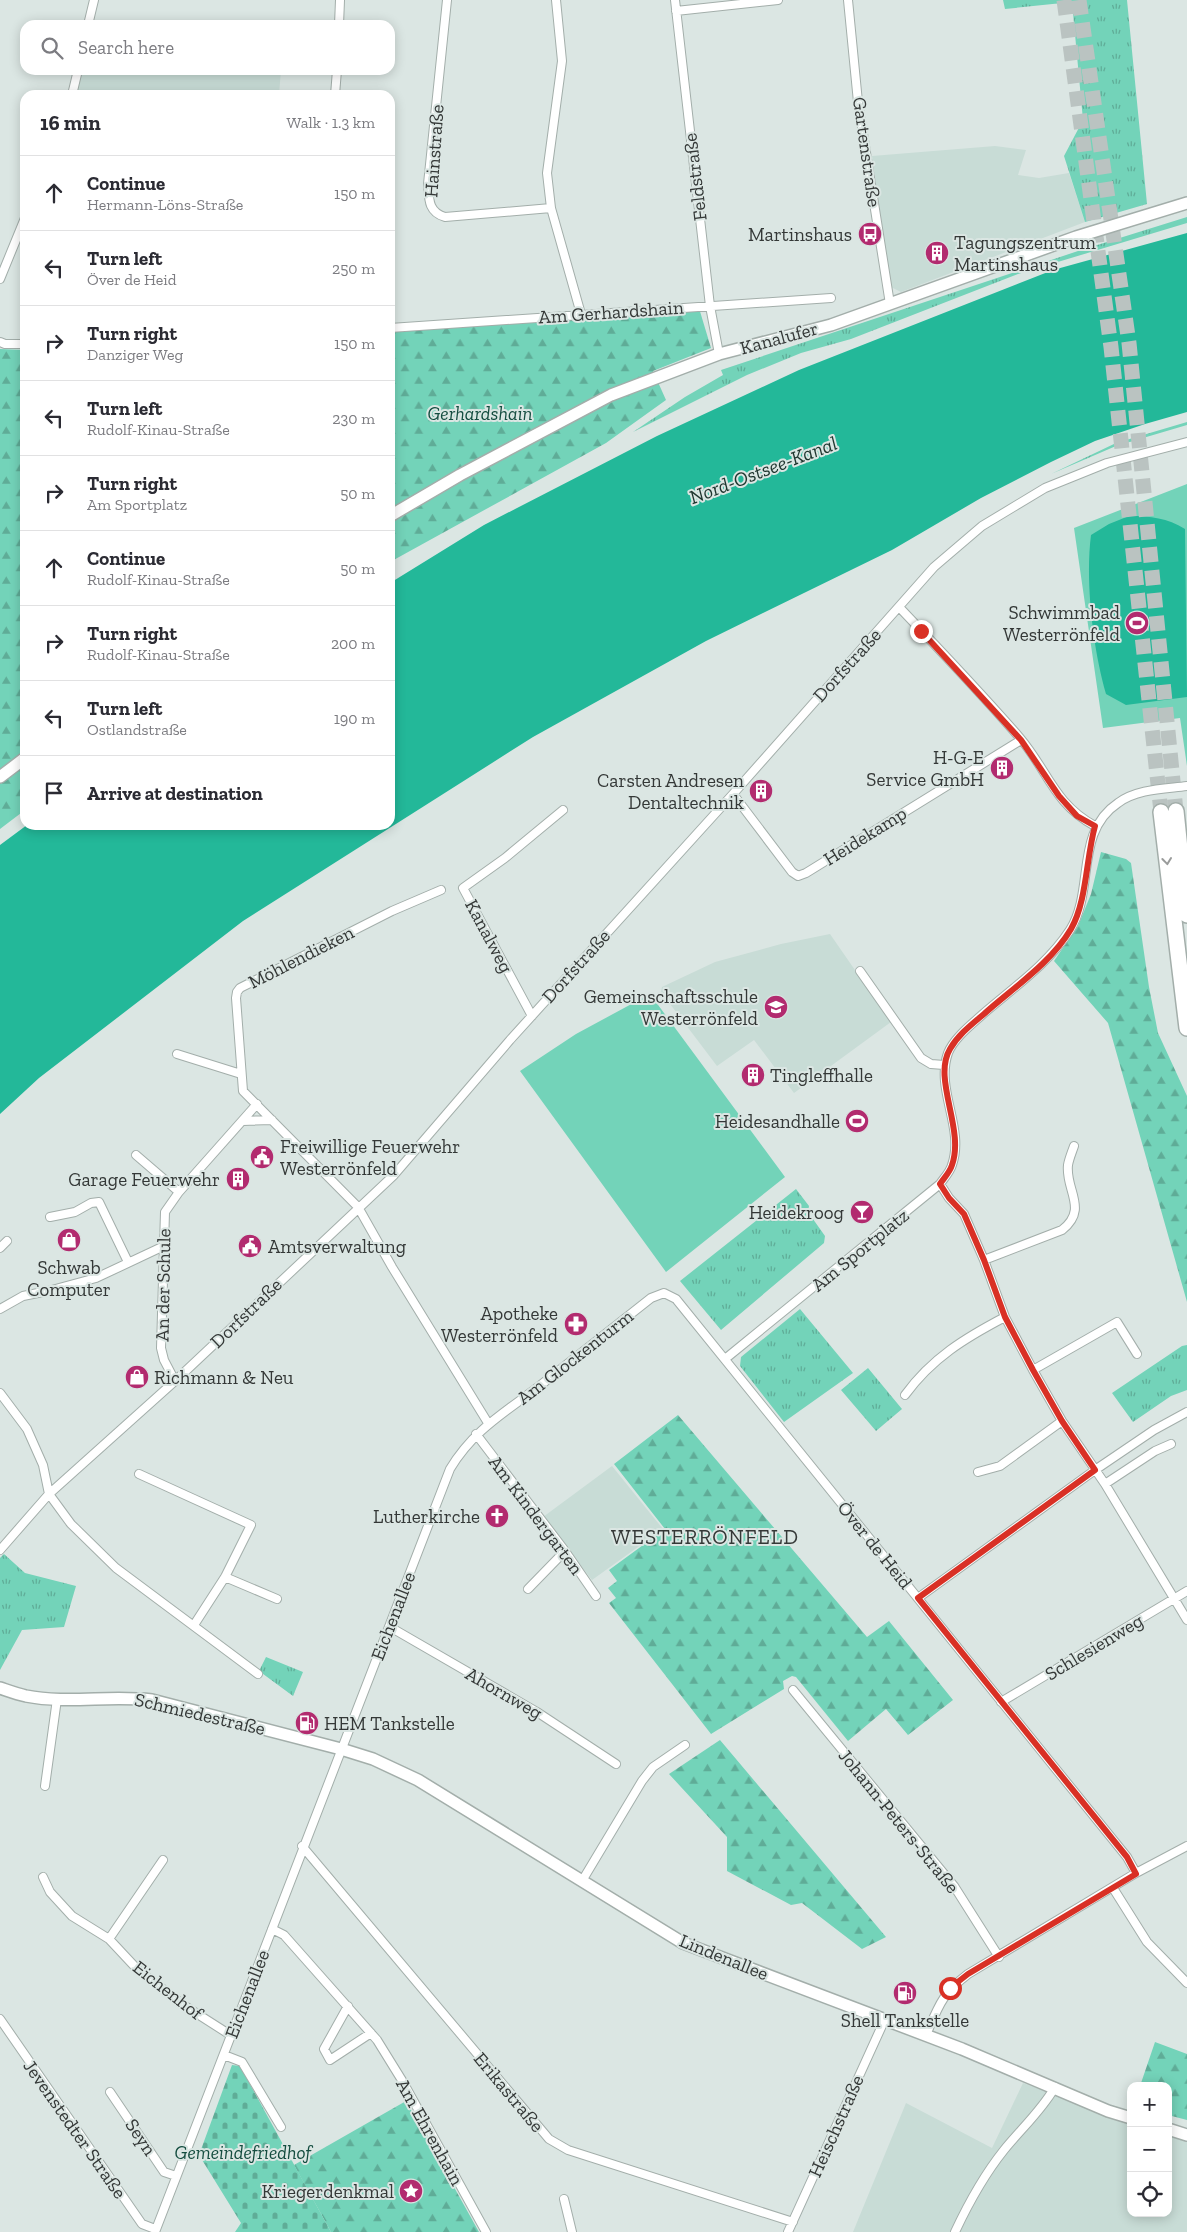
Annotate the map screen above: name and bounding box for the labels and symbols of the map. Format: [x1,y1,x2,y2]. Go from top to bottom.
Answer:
street label: Gartenstraße [848,95,886,209]
street label: Hainstraße [419,104,449,198]
street label: Feldstraße [678,132,712,222]
bus stop icon: Martinshaus [857,221,883,247]
place label: Martinshaus [748,223,852,246]
place label: Tagungszentrum Martinshaus [954,231,1096,276]
building icon: Tagungszentrum Martinshaus [924,240,950,266]
street label: Am Gerhardshain [538,295,684,329]
street label: Kanalufer [737,317,821,359]
park label: Gerhardshain [428,402,532,425]
water label: Nord-Ostsee-Kanal [686,431,840,509]
place label: Schwimmbad Westerrönfeld [1003,601,1121,646]
sports icon: Schwimmbad Westerrönfeld [1124,610,1150,636]
route end [910,620,933,643]
street label: Dorfstraße [808,623,886,707]
place label: H-G-E Service GmbH [866,746,984,791]
building icon: H-G-E Service GmbH [989,755,1015,781]
place label: Carsten Andresen Dentaltechnik [597,769,744,814]
building icon: Carsten Andresen Dentaltechnik [748,778,774,804]
street label: Heidekamp [819,801,911,871]
one-way arrow [1161,857,1172,865]
street label: Kanalweg [460,895,518,977]
street label: Möhlendieken [244,920,358,993]
street label: Dorfstraße [537,924,615,1008]
place label: Gemeinschaftsschule Westerrönfeld [584,985,759,1030]
school or university icon: Gemeinschaftsschule Westerrönfeld [763,994,789,1020]
building icon: Tingleffhalle [740,1062,766,1088]
place label: Tingleffhalle [770,1064,873,1087]
sports icon: Heidesandhalle [844,1108,870,1134]
place label: Heidesandhalle [715,1110,840,1133]
place label: Freiwillige Feuerwehr Westerrönfeld [280,1135,460,1180]
public building icon: Freiwillige Feuerwehr Westerrönfeld [249,1144,275,1170]
building icon: Garage Feuerwehr [225,1166,251,1192]
place label: Garage Feuerwehr [68,1168,220,1191]
bar icon: Heidekroog [849,1199,875,1225]
place label: Heidekroog [749,1201,845,1224]
street label: Am Sportplatz [807,1204,914,1296]
shop icon: Schwab Computer [56,1227,82,1253]
street label: An der Schule [151,1228,175,1342]
public building icon: Amtsverwaltung [237,1233,263,1259]
place label: Amtsverwaltung [268,1235,407,1258]
place label: Schwab Computer [27,1256,111,1301]
street label: Dorfstraße [205,1273,287,1353]
place label: Apotheke Westerrönfeld [441,1302,559,1347]
street label: Am Glockenturm [512,1304,638,1410]
pharmacy icon: Apotheke Westerrönfeld [563,1311,589,1337]
shop icon: Richmann & Neu [124,1364,150,1390]
place label: Richmann & Neu [154,1366,294,1389]
street label: Am Kindergarten [484,1451,588,1579]
street label: Över de Heid [833,1496,918,1594]
church icon: Lutherkirche [484,1503,510,1529]
place label: Lutherkirche [373,1505,480,1528]
district label: WESTERRÖNFELD [611,1524,799,1549]
street label: Eichenallee [366,1568,420,1663]
street label: Schlesienweg [1041,1608,1148,1685]
street label: Ahornweg [461,1662,547,1724]
street label: Schmiedestraße [132,1688,268,1740]
fuel station icon: HEM Tankstelle [294,1710,320,1736]
place label: HEM Tankstelle [324,1712,455,1735]
street label: Johann-Peters-Straße [834,1744,964,1898]
street label: Lindenallee [676,1929,772,1985]
street label: Eichenallee [220,1946,274,2041]
street label: Eichenhof [129,1956,209,2026]
route start [939,1977,962,2000]
fuel station icon: Shell Tankstelle [892,1980,918,2006]
place label: Shell Tankstelle [841,2009,969,2032]
street label: Erikastraße [469,2047,549,2137]
street label: Jevenstedter Straße [18,2055,132,2203]
street label: Heischstraße [803,2071,869,2181]
street label: Am Ehrenhain [391,2075,469,2190]
street label: Seyn [120,2114,162,2160]
park label: Gemeindefriedhof [175,2141,314,2164]
place icon: Kriegerdenkmal [398,2178,424,2204]
place label: Kriegerdenkmal [261,2180,394,2203]

